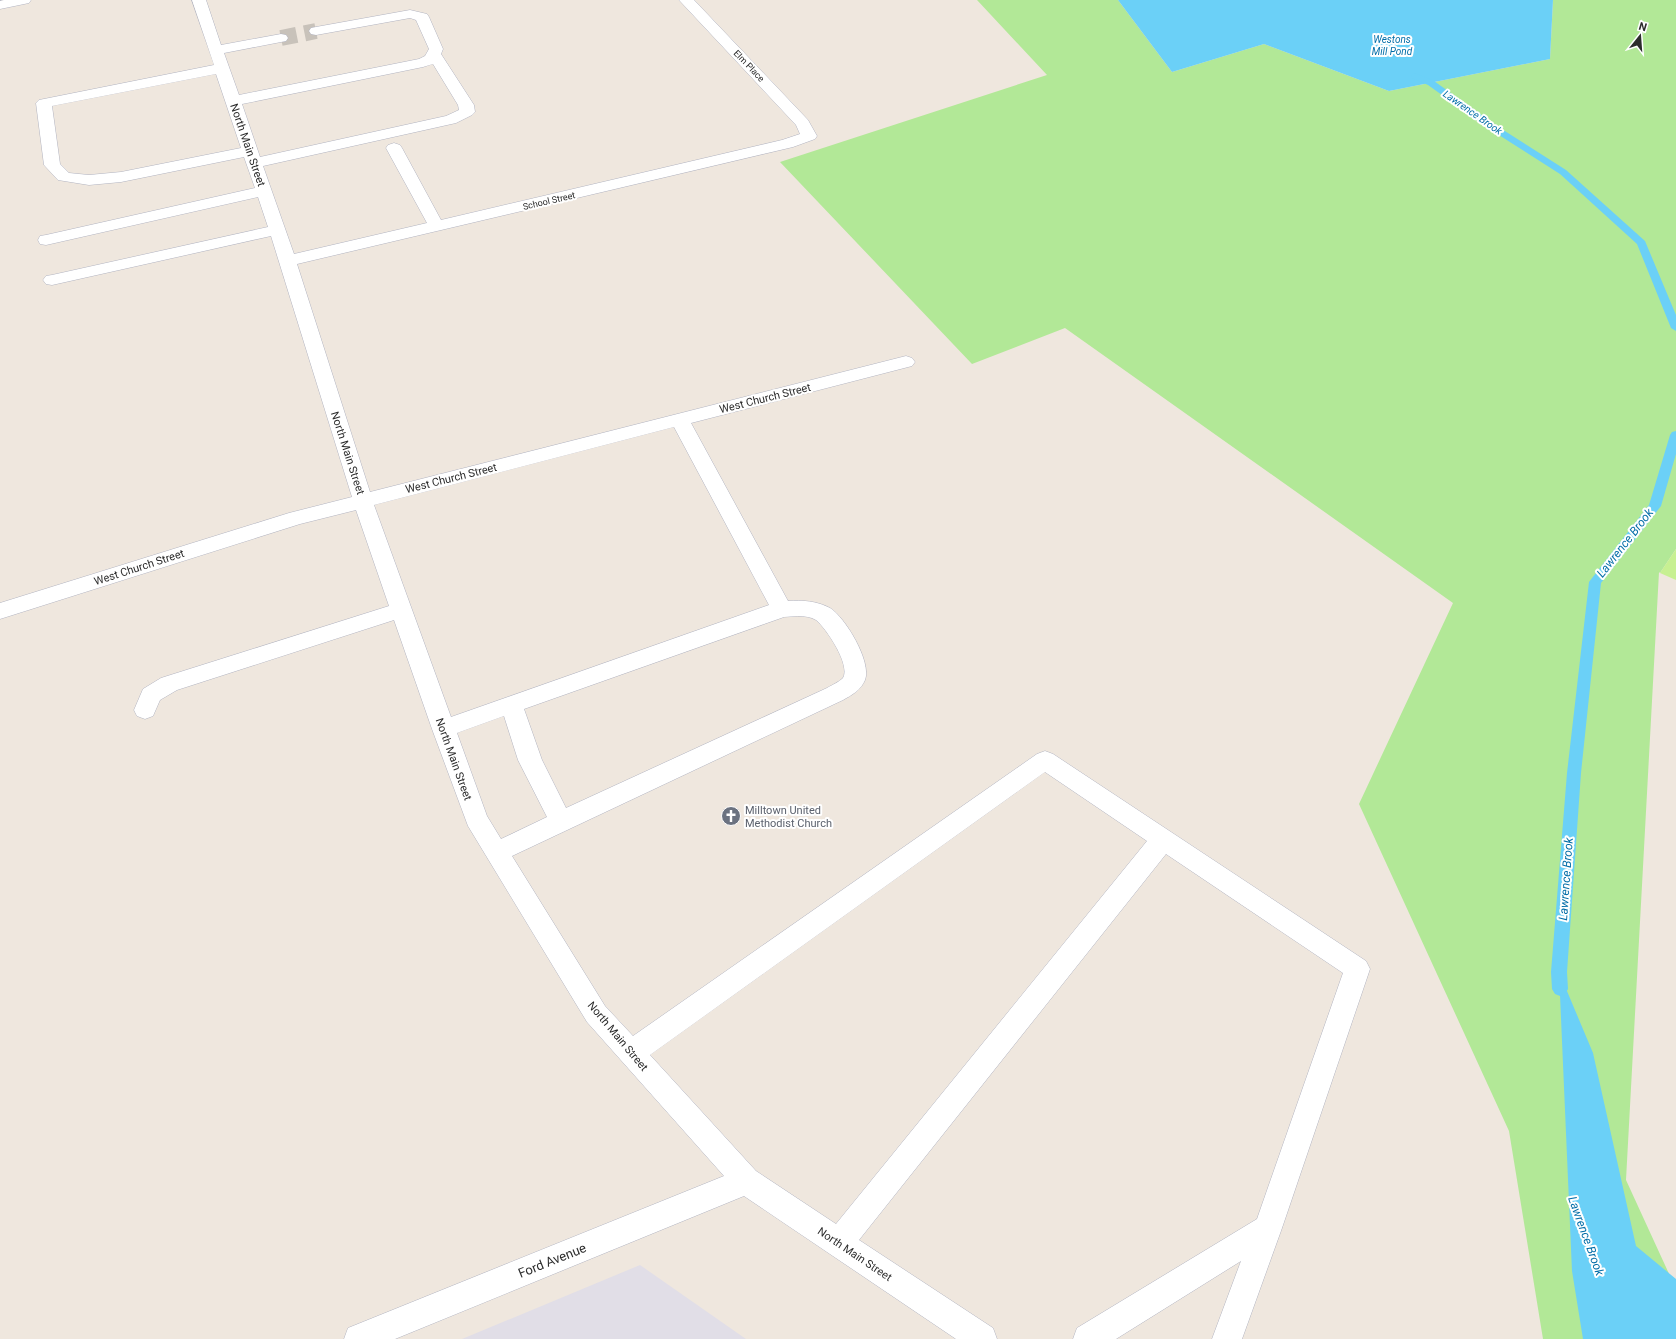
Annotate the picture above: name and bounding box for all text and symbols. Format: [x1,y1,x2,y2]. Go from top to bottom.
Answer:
north arrow [1620,16,1660,56]
text: N [1637,20,1649,34]
water label: Westons Mill Pond [1372,34,1413,57]
street label: Elm Place [732,48,767,84]
water label: Lawrence Brook [1441,88,1505,137]
street label: North Main Street [227,102,268,189]
street label: School Street [522,190,576,212]
street label: West Church Street [718,381,813,416]
street label: North Main Street [328,410,367,497]
street label: West Church Street [404,461,499,496]
water label: Lawrence Brook [1594,505,1657,580]
street label: West Church Street [92,547,186,588]
street label: North Main Street [433,716,475,802]
place label: Milltown United Methodist Church [745,804,832,830]
church icon: Milltown United Methodist Church [720,805,742,827]
water label: Lawrence Brook [1556,836,1576,921]
street label: North Main Street [585,999,651,1074]
water label: Lawrence Brook [1565,1194,1607,1279]
street label: North Main Street [815,1225,895,1284]
street label: Ford Avenue [516,1240,588,1281]

